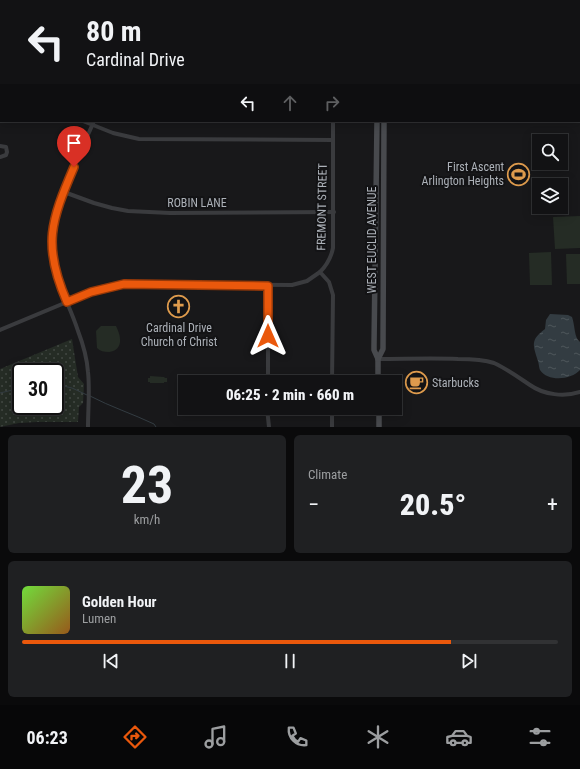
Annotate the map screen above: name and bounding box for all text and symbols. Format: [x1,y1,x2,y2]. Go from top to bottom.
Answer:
text: 80 m [86,15,142,48]
icon: left [20,16,72,68]
text: Cardinal Drive [86,49,185,70]
icon: left [237,92,259,114]
icon: ahead [279,92,301,114]
icon: right [321,92,343,114]
pin [57,126,91,167]
icon: arrive [63,132,85,154]
map controls [532,134,568,214]
button: search [532,134,568,170]
place label: First Ascent Arlington Heights [422,160,504,188]
sports icon: First Ascent Arlington Heights [506,161,532,187]
street label: FREMONT STREET [314,163,330,251]
button: layers [532,178,568,214]
street label: WEST EUCLID AVENUE [365,186,379,294]
street label: ROBIN LANE [167,196,227,210]
church icon: Cardinal Drive Church of Christ [166,294,192,320]
position arrow [247,315,289,357]
place label: Cardinal Drive Church of Christ [141,321,218,349]
speed limit sign: 30 [12,363,64,415]
cafe icon: Starbucks [404,370,430,396]
place label: Starbucks [432,376,479,390]
text: 06:25 · 2 min · 660 m [226,386,354,404]
text: 23 [121,455,173,516]
text: Climate [308,467,347,482]
text: 20.5° [400,487,466,522]
text: − [308,492,319,517]
text: + [547,492,558,517]
text: km/h [134,512,160,527]
text: Golden Hour [82,593,157,611]
text: Lumen [82,611,116,626]
icon: previous [100,650,122,672]
icon: pause [279,650,301,672]
icon: next [458,650,480,672]
icon: directions [121,723,149,751]
icon: music [202,723,230,751]
icon: phone [283,723,311,751]
icon: climate [364,723,392,751]
icon: car [445,723,473,751]
icon: filters [526,723,554,751]
text: 06:23 [26,727,68,748]

